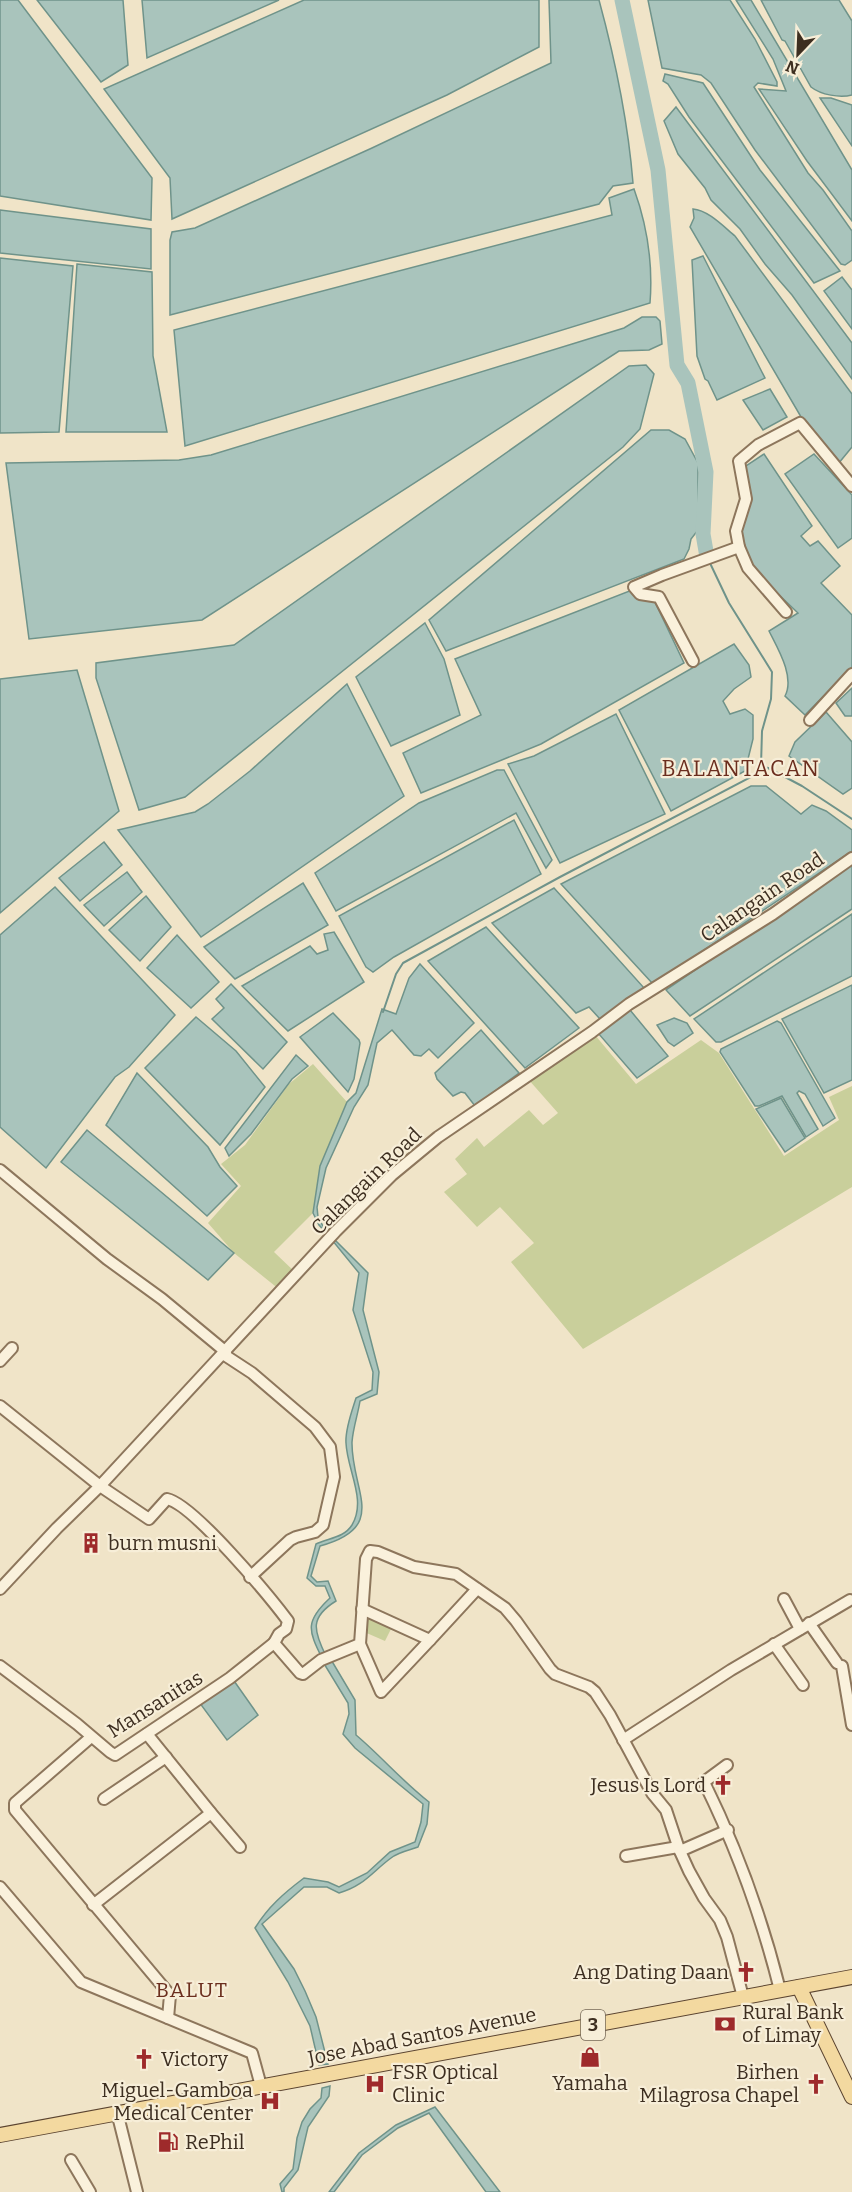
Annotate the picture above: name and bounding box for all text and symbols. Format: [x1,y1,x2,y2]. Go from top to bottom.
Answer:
north arrow [768,24,828,84]
text: N [783,56,802,79]
district label: BALANTACAN [662,755,820,782]
street label: Calangain Road [696,847,829,947]
street label: Calangain Road [306,1122,426,1240]
building icon: burn musni [79,1531,103,1555]
place label: burn musni [108,1531,217,1555]
street label: Mansanitas [103,1665,207,1743]
place label: Jesus Is Lord [589,1773,706,1797]
church icon: Jesus Is Lord [711,1773,735,1797]
place label: Ang Dating Daan [573,1960,729,1984]
church icon: Ang Dating Daan [734,1960,758,1984]
district label: BALUT [155,1977,229,2003]
place label: Rural Bank of Limay [742,2000,844,2047]
street label: Jose Abad Santos Avenue [305,2002,538,2070]
road number: 3 [581,2010,605,2040]
bank icon: Rural Bank of Limay [713,2012,737,2036]
shop icon: Yamaha [578,2045,602,2069]
church icon: Victory [132,2047,156,2071]
place label: Victory [161,2047,228,2071]
place label: FSR Optical Clinic [392,2060,498,2107]
place label: Birhen Milagrosa Chapel [639,2060,799,2107]
place label: Yamaha [552,2071,628,2095]
hospital icon: FSR Optical Clinic [363,2072,387,2096]
church icon: Birhen Milagrosa Chapel [804,2072,828,2096]
place label: Miguel-Gamboa Medical Center [101,2078,253,2125]
hospital icon: Miguel-Gamboa Medical Center [258,2089,282,2113]
fuel station icon: RePhil [156,2130,180,2154]
place label: RePhil [185,2130,245,2154]

